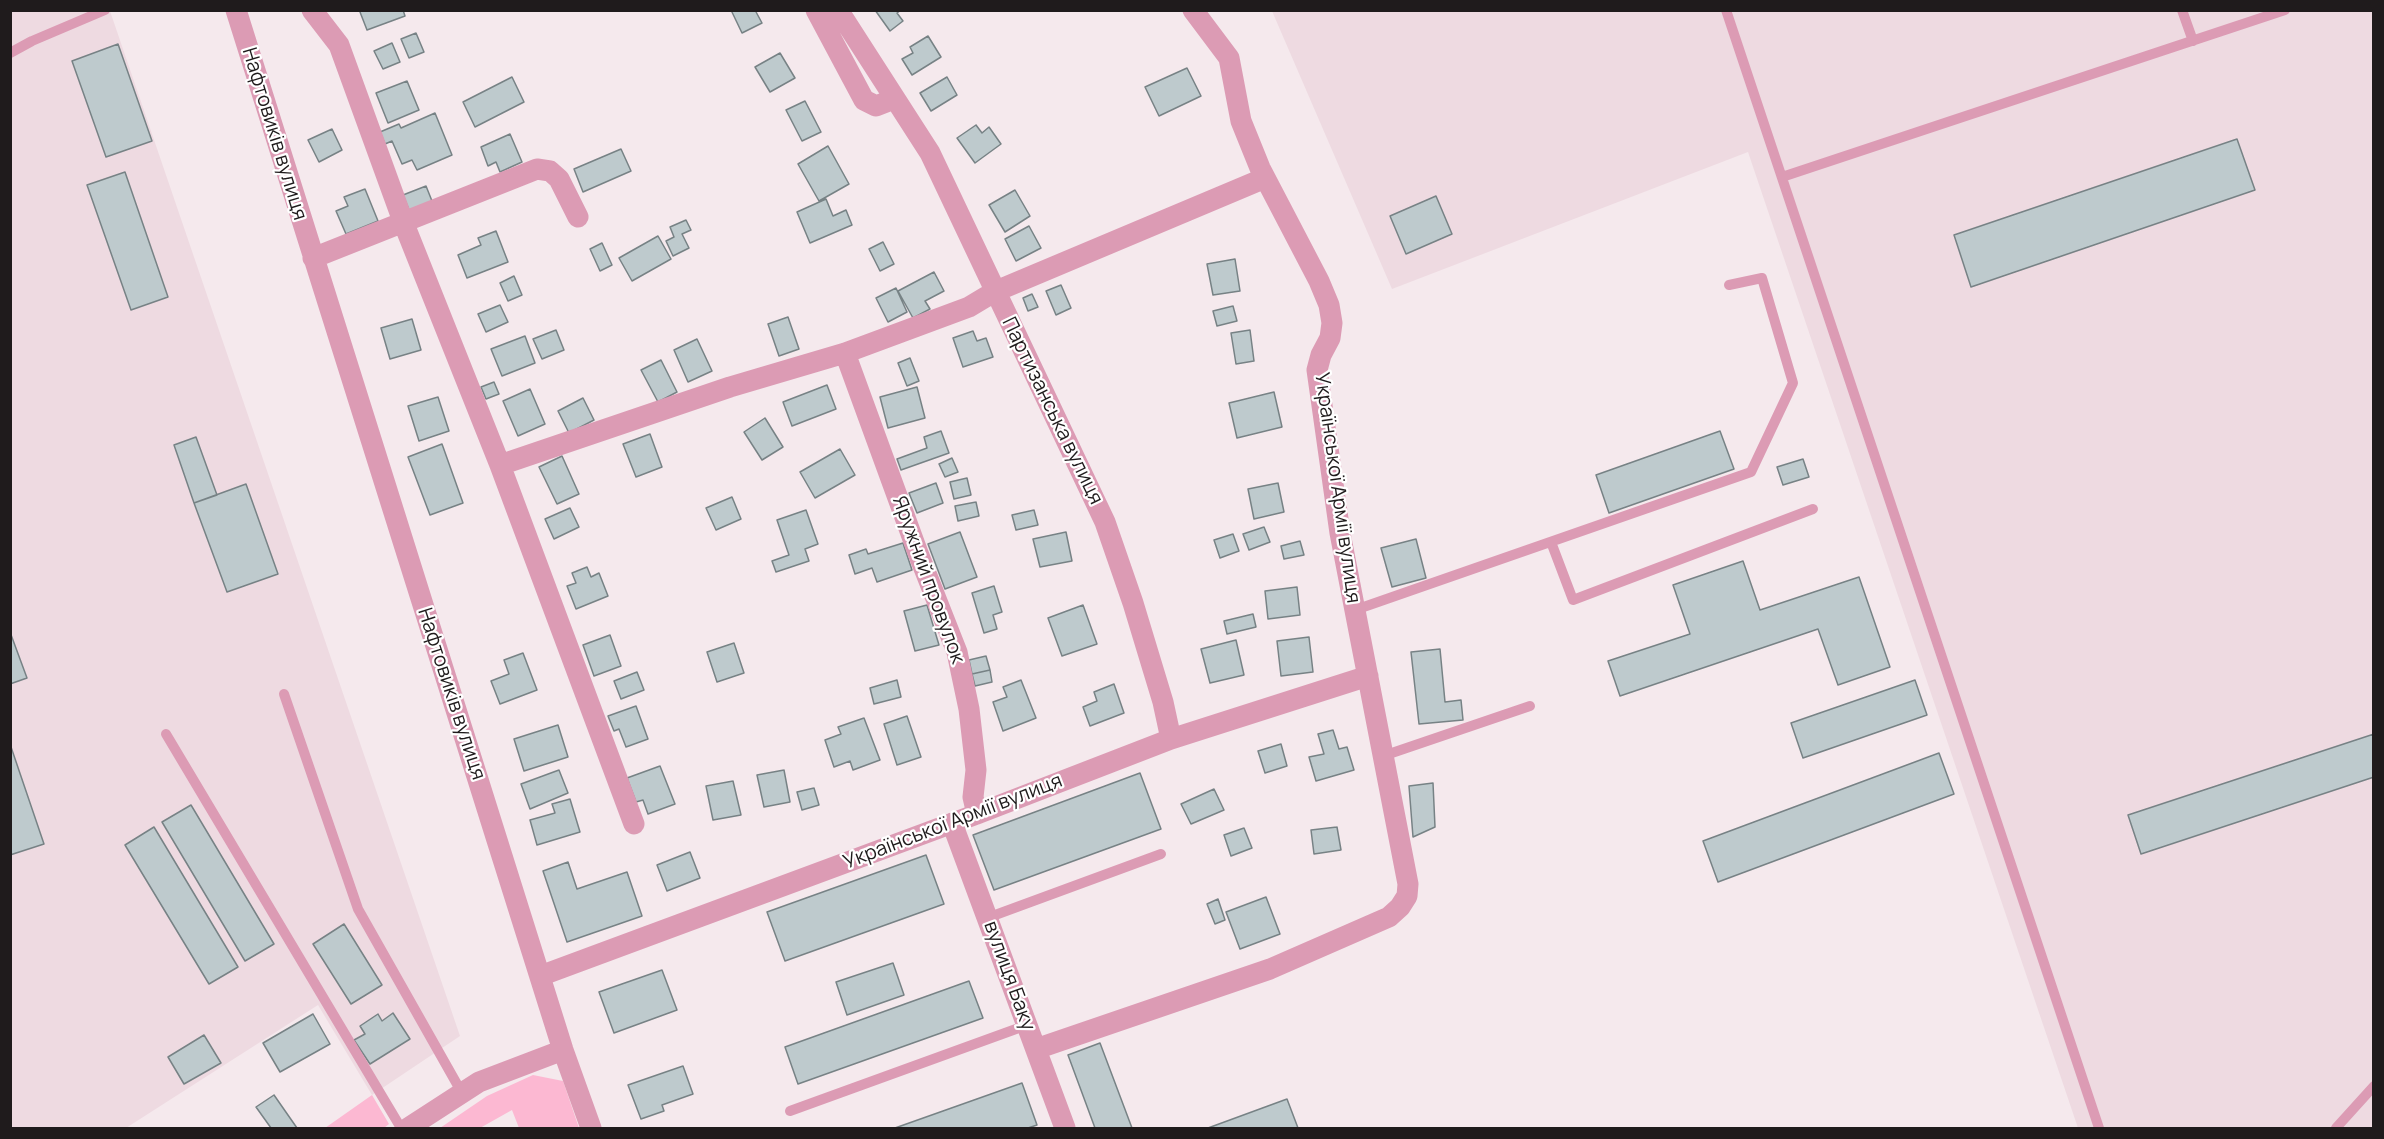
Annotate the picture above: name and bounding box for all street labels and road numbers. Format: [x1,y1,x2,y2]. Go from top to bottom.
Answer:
street label: Нафтовиків вулиця [236,45,312,223]
street label: Партизанська вулиця [996,313,1108,509]
street label: Української Армії вулиця [1309,371,1365,605]
street label: Яружний провулок [887,493,969,667]
street label: Нафтовиків вулиця [412,605,490,783]
street label: Української Армії вулиця [840,769,1066,875]
street label: вулиця Баку [978,918,1040,1034]

